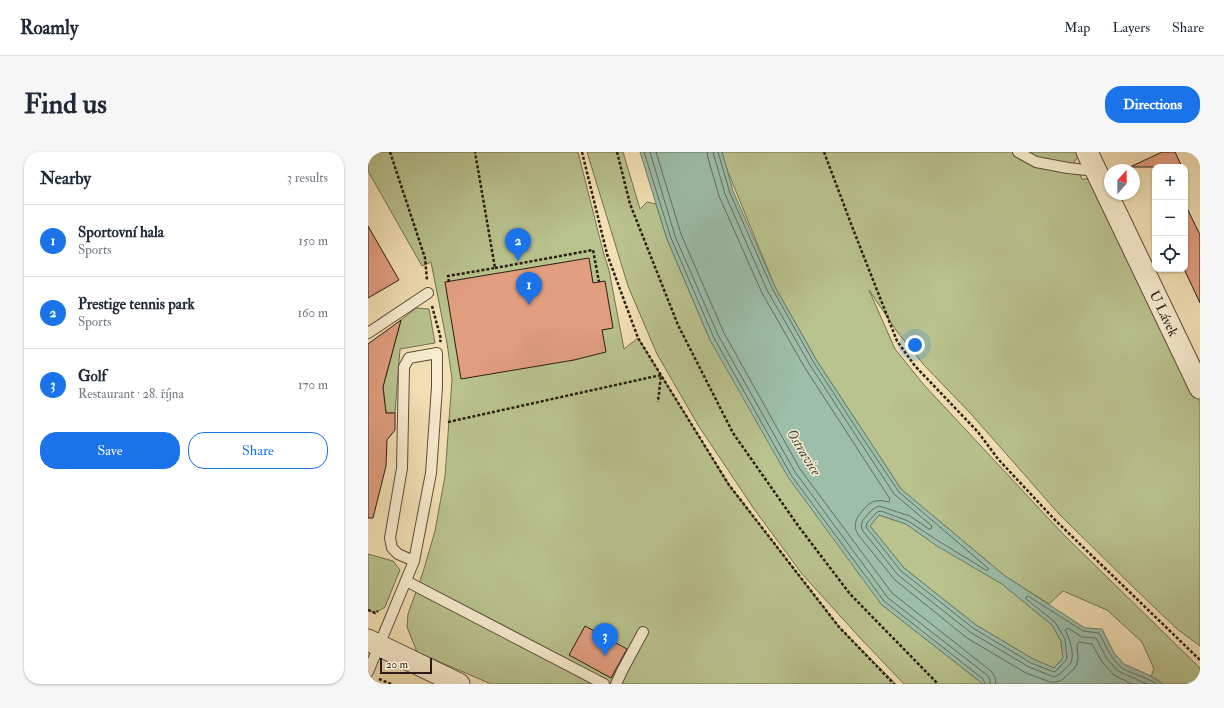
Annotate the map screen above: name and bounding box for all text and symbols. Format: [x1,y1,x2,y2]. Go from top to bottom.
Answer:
text: Roamly [20,16,78,40]
text: Map [1064,19,1090,36]
text: Layers [1112,19,1150,36]
text: Share [1172,19,1204,36]
button: Directions [1105,86,1200,123]
text: Find us [24,87,107,122]
north arrow [1104,164,1140,200]
map controls [1152,164,1188,272]
button: + [1152,164,1188,200]
text: Nearby [40,168,91,189]
text: 3 results [287,170,328,186]
button: − [1152,200,1188,236]
text: Sportovní hala [78,223,164,242]
pin: 2 [505,228,531,261]
text: 1 [51,233,55,249]
text: 150 m [298,233,328,249]
button: locate [1152,236,1188,272]
text: Sports [78,242,112,258]
pin: 1 [516,272,542,305]
street label: U Lávek [1146,288,1182,340]
text: Prestige tennis park [78,295,195,314]
text: 2 [50,305,56,321]
text: 160 m [297,305,328,321]
text: Sports [78,314,112,330]
your location [905,335,925,355]
text: Golf [78,367,106,386]
text: 3 [51,377,56,393]
text: 170 m [298,377,328,393]
text: Restaurant · 28. října [78,386,184,402]
water label: Ostravice [782,425,826,480]
button: Save [40,432,180,469]
button: Share [188,432,328,469]
pin: 3 [592,623,618,656]
scale bar [380,656,432,675]
text: 20 m [386,658,408,671]

